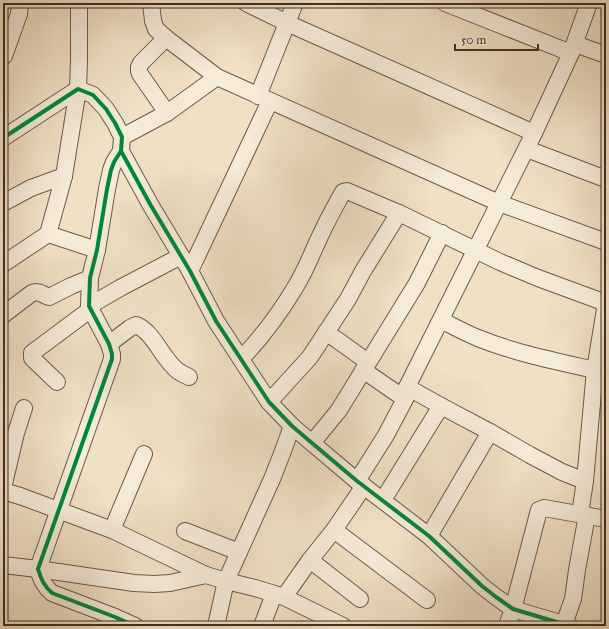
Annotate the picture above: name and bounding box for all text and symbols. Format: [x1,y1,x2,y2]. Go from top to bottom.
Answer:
scale bar [455,26,538,52]
text: 50 m [461,33,486,47]

